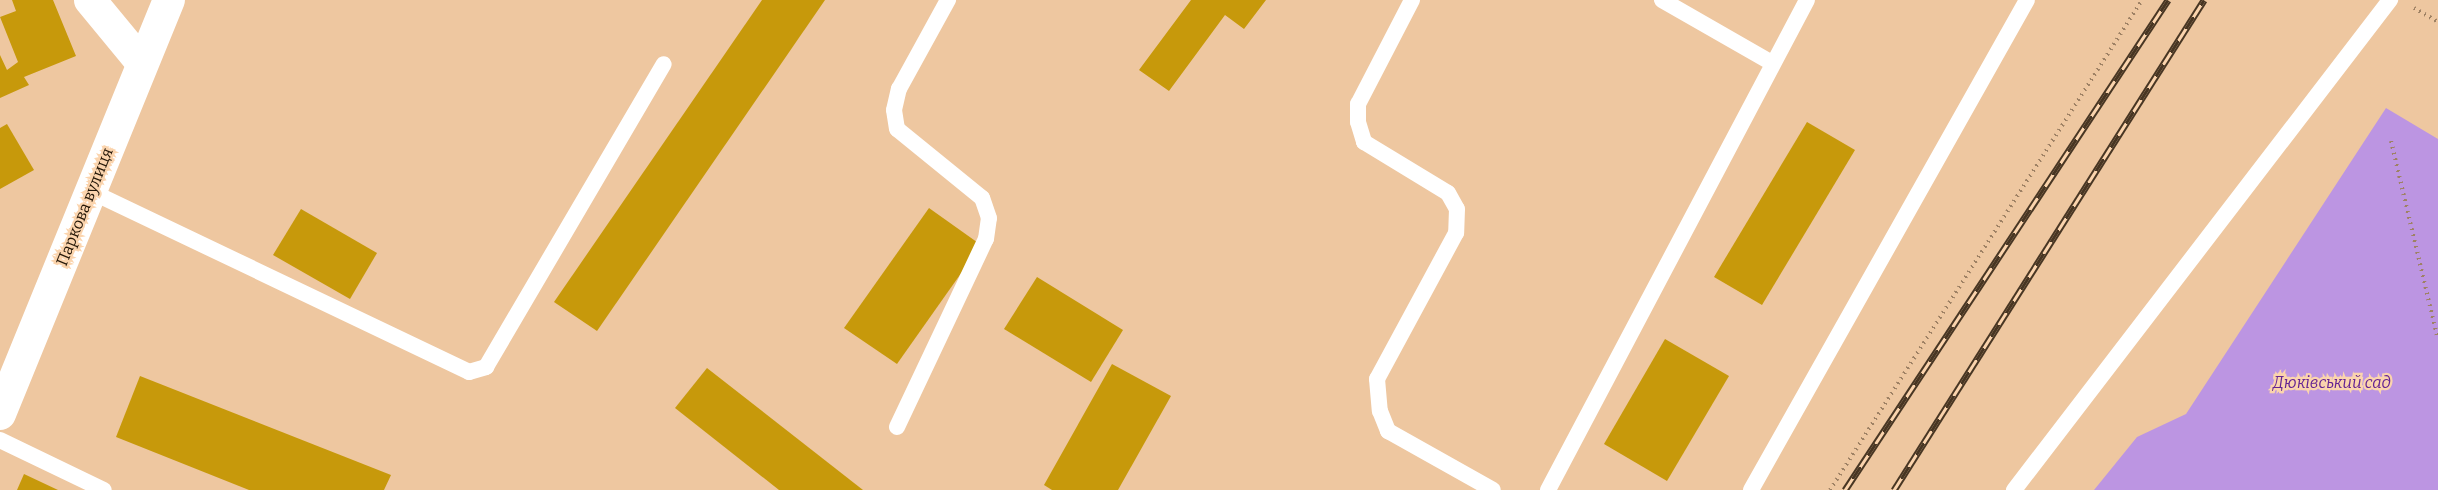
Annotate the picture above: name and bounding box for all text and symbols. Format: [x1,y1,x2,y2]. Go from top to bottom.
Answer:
street label: Паркова вулиця [53,145,117,269]
park label: Дюківський сад [2273,373,2391,393]

